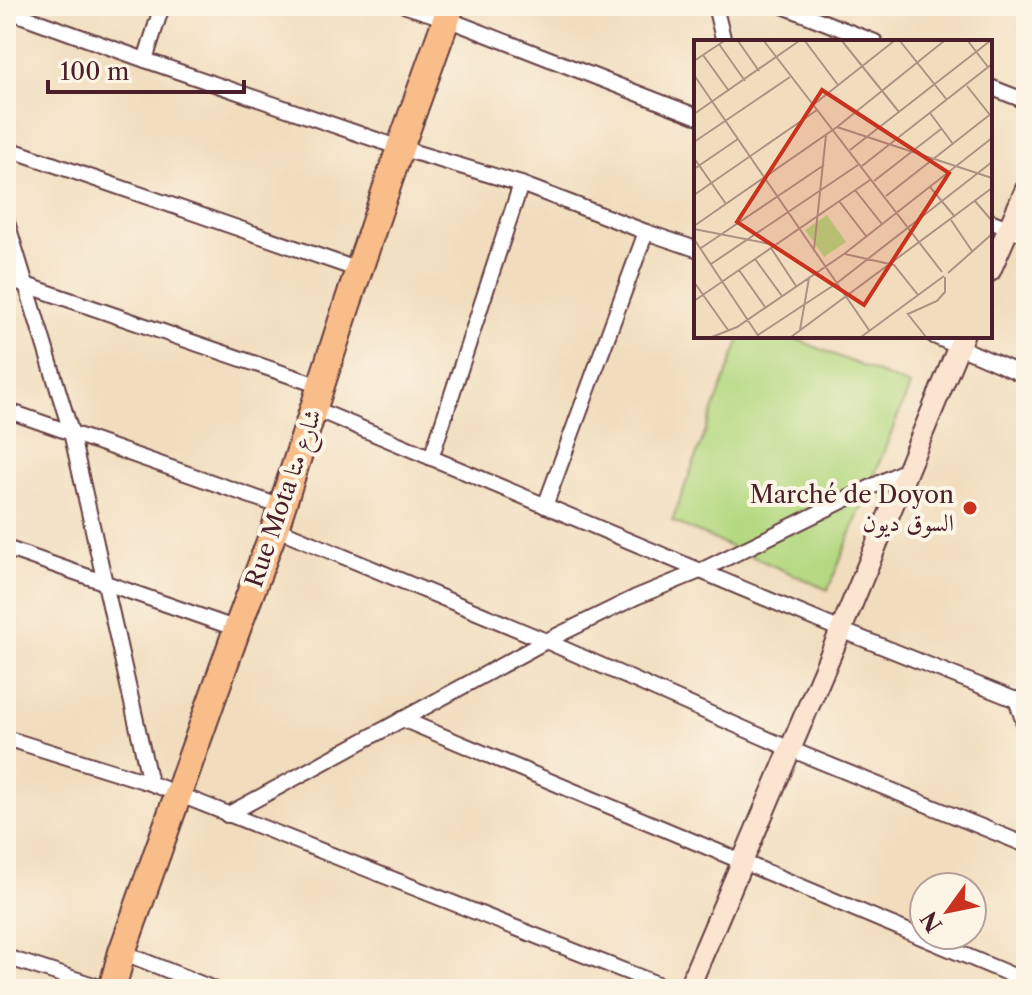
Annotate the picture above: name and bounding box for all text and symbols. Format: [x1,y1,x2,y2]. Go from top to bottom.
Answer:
inset map [694,40,992,338]
scale bar [48,44,244,94]
text: 100 m [60,57,129,86]
street label: Rue Mota شارع متا [239,405,333,593]
place label: Marché de Doyon السوق ديون [750,480,954,538]
marker: Marché de Doyon السوق ديون [961,499,979,517]
north arrow [908,871,988,951]
text: N [915,906,948,937]

